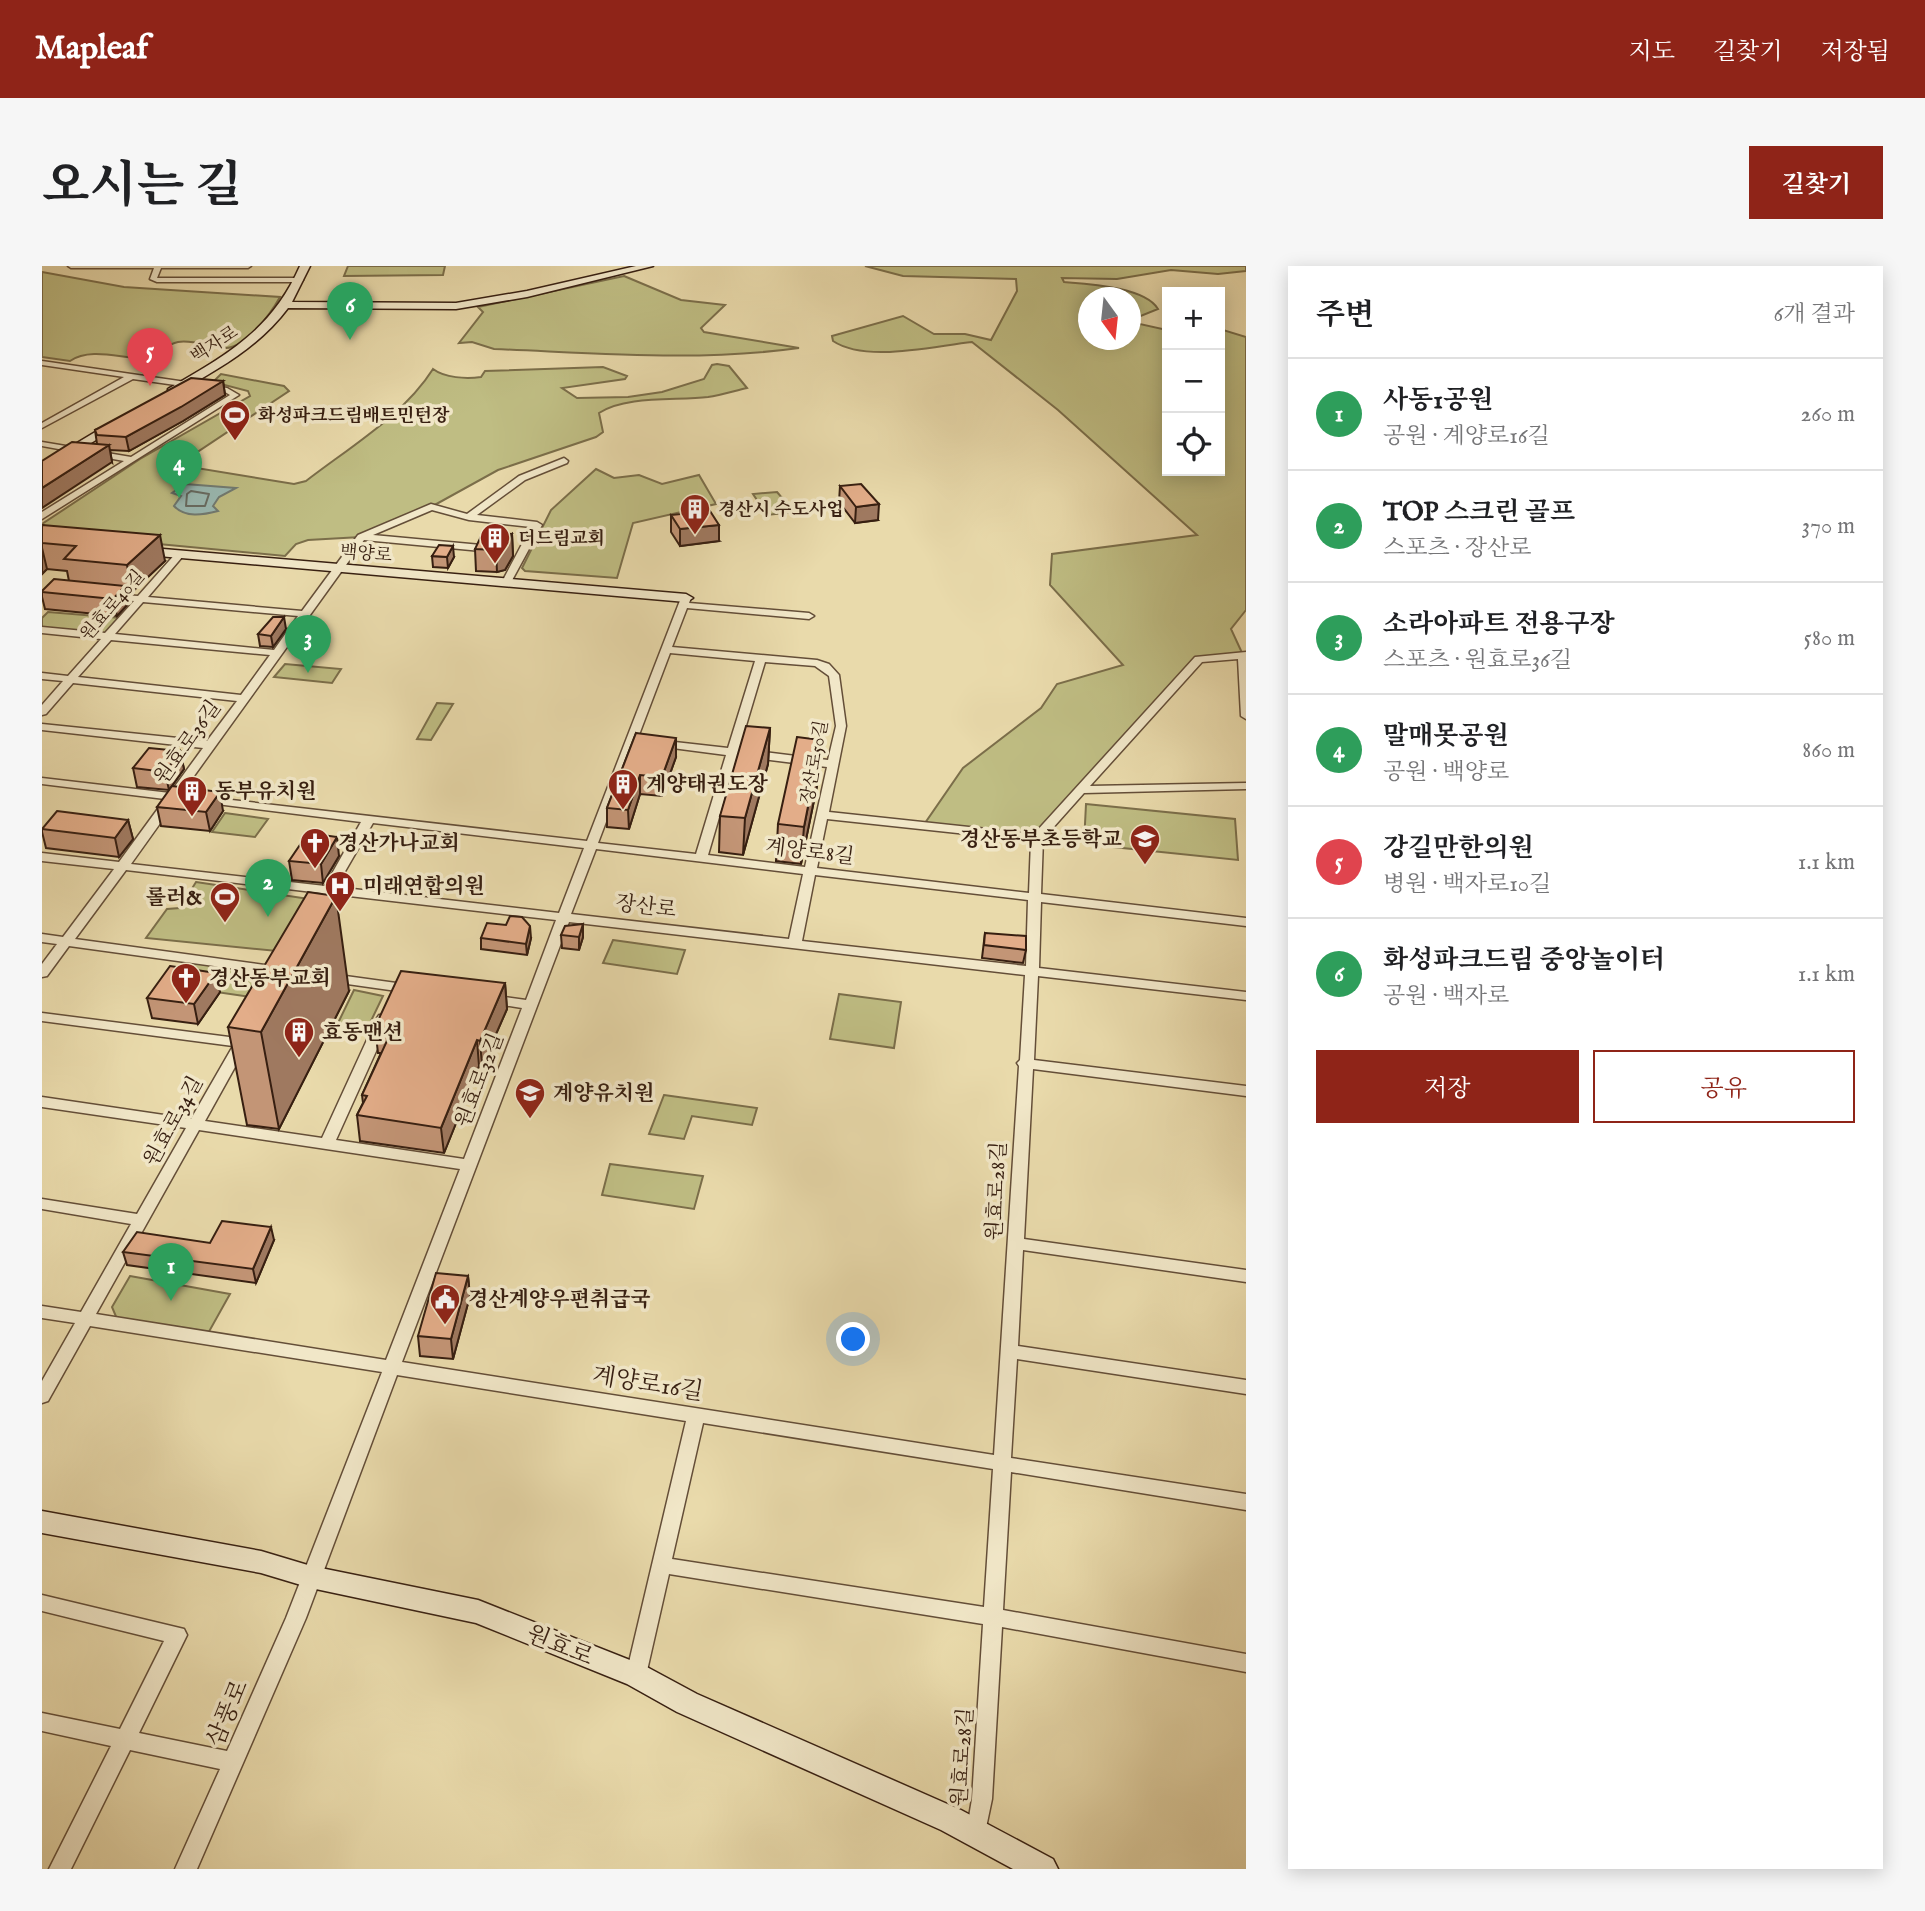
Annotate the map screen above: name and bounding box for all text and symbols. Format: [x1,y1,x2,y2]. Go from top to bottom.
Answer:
text: Mapleaf [35,28,148,70]
text: 지도 [1629,37,1675,68]
text: 길찾기 [1713,37,1782,68]
text: 저장됨 [1820,37,1890,68]
button: 길찾기 [1749,146,1883,219]
text: 오시는 길 [42,157,242,219]
pin: 6 [327,282,373,340]
north arrow [1078,287,1141,350]
map controls [1162,287,1225,476]
button: + [1162,287,1225,350]
text: 주변 [1316,297,1374,335]
text: 6개 결과 [1774,300,1855,329]
street label: 백자로 [187,321,243,369]
pin: 5 [127,328,173,386]
button: − [1162,350,1225,413]
text: 사동1공원 [1383,384,1493,417]
sports icon: 화성파크드림배트민턴장 [218,398,252,442]
text: 1 [1335,400,1343,429]
text: 260 m [1800,400,1855,429]
place label: 화성파크드림배트민턴장 [258,405,450,428]
button: locate [1162,413,1225,476]
text: 공원 · 계양로16길 [1383,422,1550,451]
pin: 4 [156,440,202,498]
building icon: 경산시 수도사업 [678,492,712,536]
text: TOP 스크린 골프 [1383,496,1575,529]
place label: 경산시 수도사업 [718,499,844,522]
text: 2 [1334,512,1344,541]
text: 370 m [1802,512,1855,541]
building icon: 더드림교회 [478,521,512,565]
place label: 더드림교회 [518,528,605,551]
text: 스포츠 · 장산로 [1383,534,1531,563]
street label: 백양로 [339,541,393,568]
street label: 원효로40길 [76,566,150,646]
text: 소라아파트 전용구장 [1383,608,1615,641]
pin: 3 [285,615,331,673]
text: 3 [1335,624,1343,653]
text: 580 m [1804,624,1855,653]
text: 스포츠 · 원효로36길 [1383,646,1572,675]
street label: 원효로36길 [149,695,228,790]
street label: 장산로50길 [797,718,834,806]
text: 말매못공원 [1383,720,1509,753]
text: 4 [1333,736,1345,765]
text: 860 m [1802,736,1855,765]
text: 공원 · 백양로 [1383,758,1509,787]
building icon: 계양태권도장 [606,767,640,811]
place label: 계양태권도장 [646,772,768,799]
building icon: 동부유치원 [175,774,209,818]
place label: 동부유치원 [215,779,316,806]
school or university icon: 경산동부초등학교 [1128,822,1162,866]
church icon: 경산가나교회 [298,826,332,870]
place label: 경산동부초등학교 [960,827,1122,854]
place label: 경산가나교회 [338,831,460,858]
text: 강길만한의원 [1383,832,1534,865]
street label: 계양로8길 [764,834,856,871]
text: 5 [1335,848,1343,877]
text: 1.1 km [1798,848,1855,877]
pin: 2 [245,859,291,917]
hospital icon: 미래연합의원 [323,869,357,913]
text: 병원 · 백자로10길 [1383,870,1551,899]
place label: 미래연합의원 [363,874,485,901]
sports icon: 롤러& [208,880,242,924]
place label: 롤러& [146,885,202,912]
street label: 장산로 [614,890,678,925]
text: 화성파크드림 중앙놀이터 [1383,944,1665,977]
text: 6 [1334,960,1344,989]
text: 1.1 km [1798,960,1855,989]
church icon: 경산동부교회 [169,961,203,1005]
place label: 경산동부교회 [209,966,331,993]
text: 공원 · 백자로 [1383,982,1509,1011]
building icon: 효동맨션 [282,1015,316,1059]
place label: 효동맨션 [322,1020,403,1047]
street label: 원효로32길 [450,1030,511,1132]
button: 저장 [1316,1050,1579,1123]
button: 공유 [1593,1050,1855,1123]
street label: 원효로34길 [138,1072,210,1172]
school or university icon: 계양유치원 [513,1076,547,1120]
place label: 계양유치원 [553,1081,654,1108]
street label: 원효로28길 [981,1141,1014,1241]
pin: 1 [148,1243,194,1301]
public building icon: 경산계양우편취급국 [428,1282,462,1326]
place label: 경산계양우편취급국 [468,1287,651,1314]
your location [836,1322,870,1356]
street label: 계양로16길 [590,1360,705,1409]
street label: 원효로 [521,1619,597,1674]
street label: 삼풍로 [201,1676,256,1752]
street label: 원효로28길 [947,1707,980,1808]

